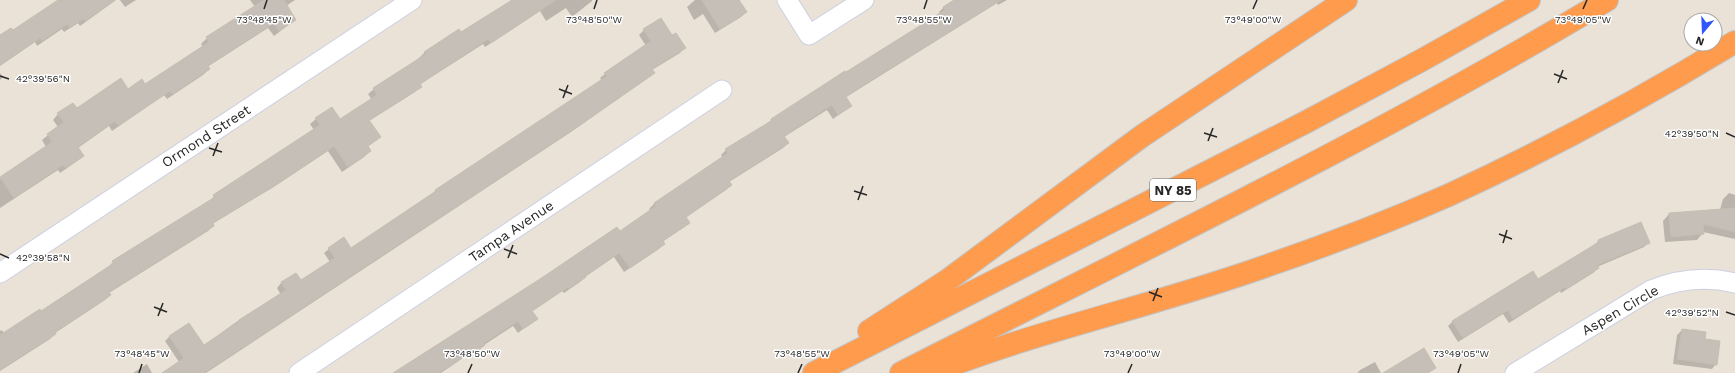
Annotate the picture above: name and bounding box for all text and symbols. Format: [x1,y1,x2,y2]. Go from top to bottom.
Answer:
north arrow [1683,12,1723,52]
text: 73°48'45"W [236,14,292,25]
text: 73°48'50"W [566,14,622,25]
text: 73°48'55"W [896,14,952,25]
text: 73°49'00"W [1225,14,1282,25]
text: 73°49'05"W [1555,14,1611,25]
text: N [1694,34,1706,48]
text: 42°39'56"N [16,73,70,84]
street label: Ormond Street [159,101,253,171]
text: 42°39'50"N [1665,128,1719,139]
road number: NY 85 [1150,179,1196,201]
street label: Tampa Avenue [466,197,556,265]
text: 42°39'58"N [16,252,70,263]
street label: Aspen Circle [1579,282,1661,338]
text: 42°39'52"N [1665,307,1719,318]
text: 73°48'45"W [114,348,170,359]
text: 73°48'50"W [444,348,500,359]
text: 73°48'55"W [774,348,830,359]
text: 73°49'00"W [1104,348,1161,359]
text: 73°49'05"W [1433,348,1489,359]

